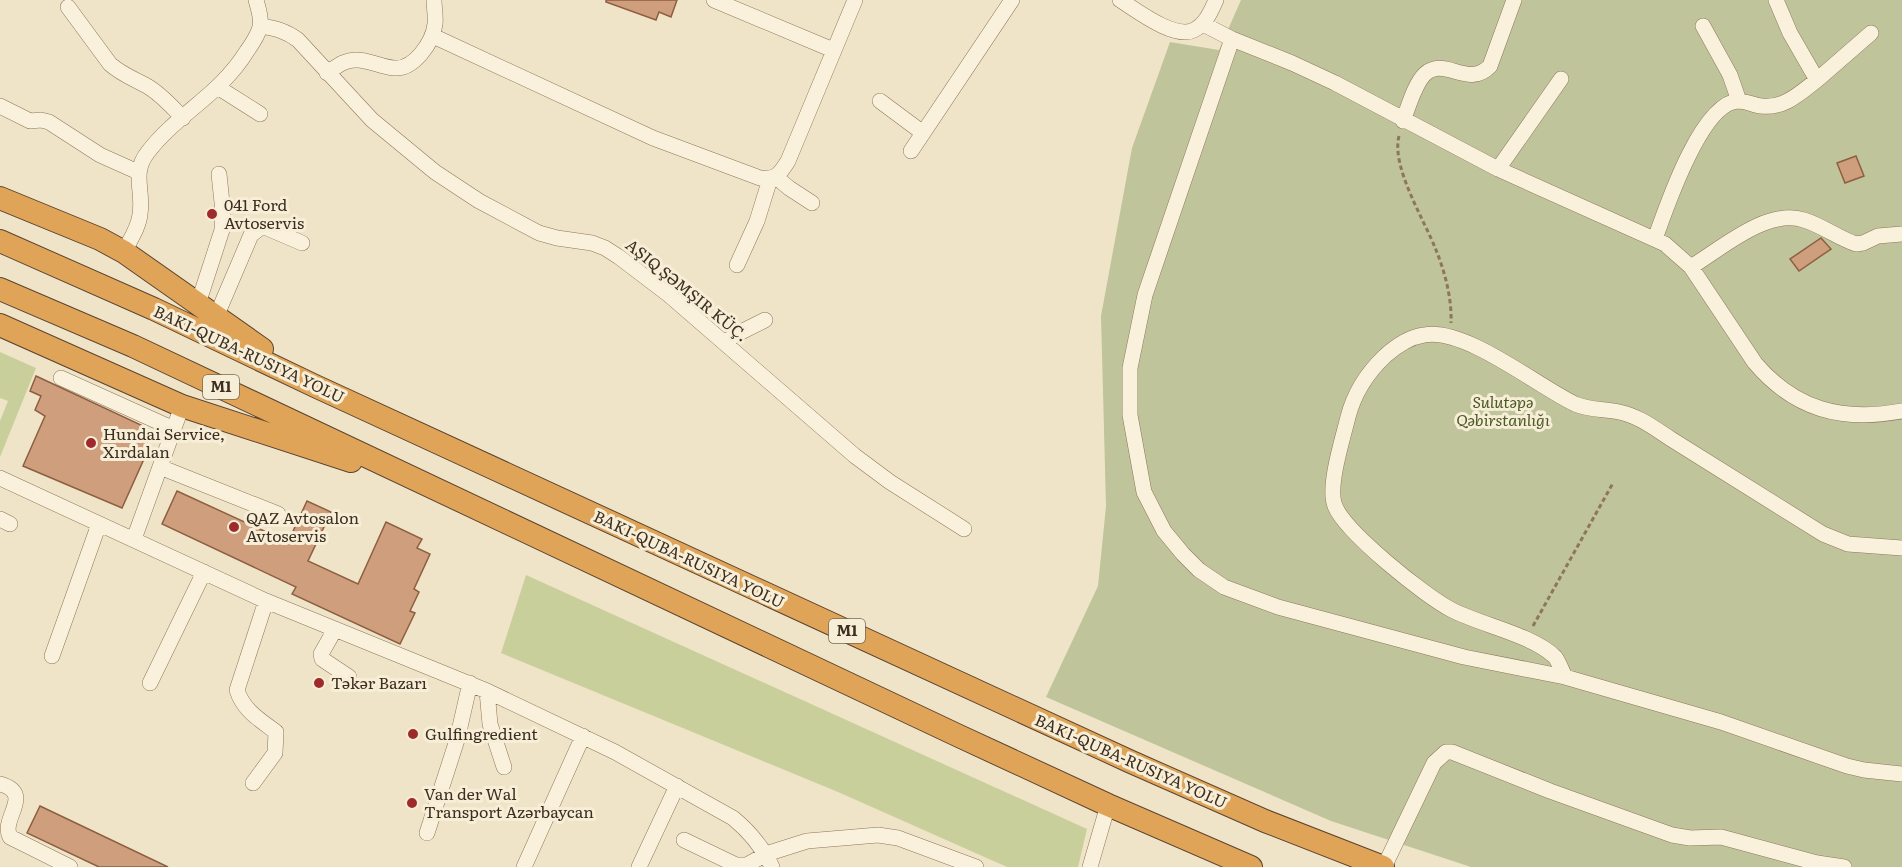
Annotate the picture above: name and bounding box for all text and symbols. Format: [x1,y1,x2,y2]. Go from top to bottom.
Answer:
place label: 041 Ford Avtoservis [224,192,304,234]
marker: 041 Ford Avtoservis [205,207,219,221]
street label: AŞIQ ŞƏMŞIR KÜÇ. [621,232,754,346]
street label: BAKI-QUBA-RUSIYA YOLU [150,298,349,408]
road number: M1 [203,375,239,399]
park label: Sulutəpə Qəbirstanlığı [1456,389,1550,431]
place label: Hundai Service, Xırdalan [103,421,225,463]
marker: Hundai Service, Xırdalan [84,436,98,450]
street label: BAKI-QUBA-RUSIYA YOLU [590,503,789,613]
place label: QAZ Avtosalon Avtoservis [246,505,359,547]
marker: QAZ Avtosalon Avtoservis [227,520,241,534]
road number: M1 [829,619,865,643]
place label: Təkər Bazarı [331,670,427,694]
marker: Təkər Bazarı [312,676,326,690]
street label: BAKI-QUBA-RUSIYA YOLU [1031,707,1231,813]
place label: Gulfingredient [425,721,538,745]
marker: Gulfingredient [406,727,420,741]
place label: Van der Wal Transport Azərbaycan [424,781,594,823]
marker: Van der Wal Transport Azərbaycan [405,796,419,810]

